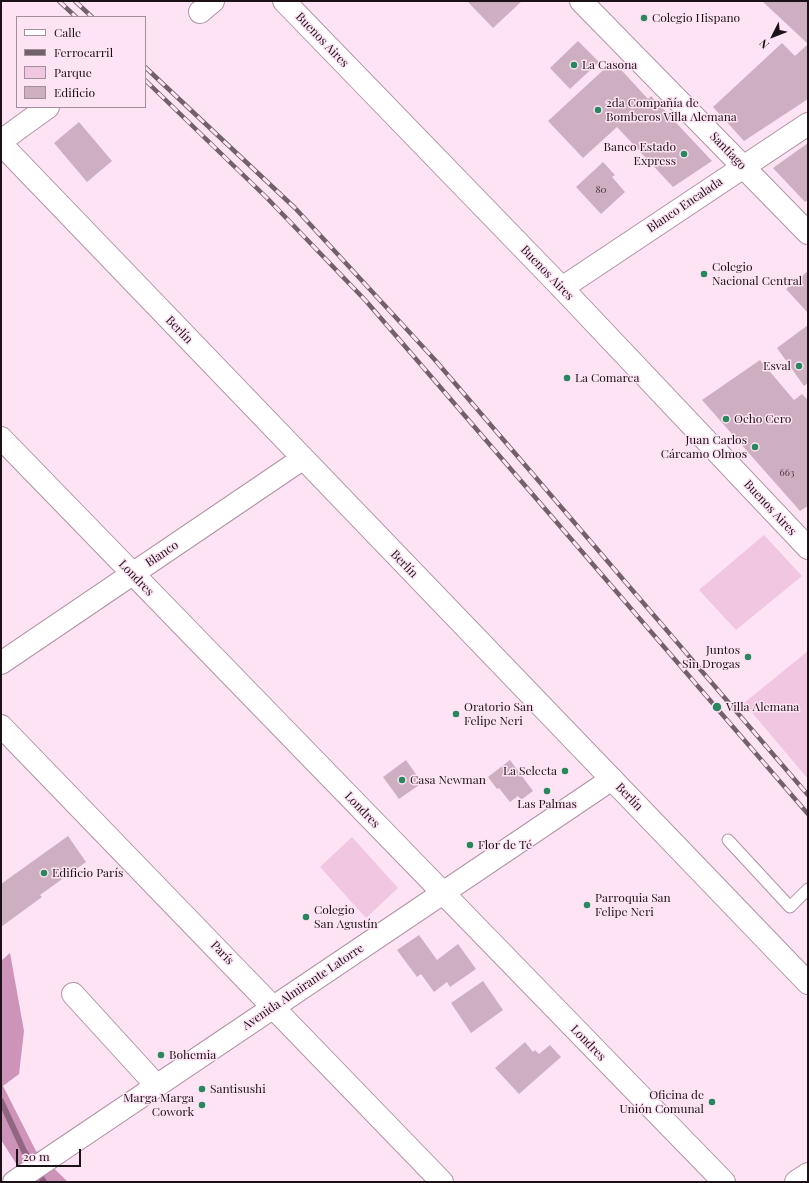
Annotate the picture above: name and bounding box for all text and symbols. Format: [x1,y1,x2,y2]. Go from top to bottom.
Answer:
street label: Buenos Aires [292,10,352,70]
place label: Colegio Hispano [652,11,740,25]
marker: Colegio Hispano [639,13,649,23]
legend [16,16,146,108]
north arrow [753,16,793,56]
text: Calle [54,24,81,40]
text: N [755,36,772,52]
text: Ferrocarril [54,44,113,60]
place label: La Casona [582,58,637,72]
marker: La Casona [569,60,579,70]
text: Parque [54,64,92,80]
text: Edificio [54,84,95,100]
place label: 2da Compañía de Bomberos Villa Alemana [606,96,737,124]
marker: 2da Compañía de Bomberos Villa Alemana [593,105,603,115]
street label: Santiago [707,129,749,173]
place label: Banco Estado Express [604,140,676,168]
marker: Banco Estado Express [679,149,689,159]
street label: Blanco Encalada [645,174,725,236]
house number: 80 [595,184,607,196]
street label: Buenos Aires [517,243,577,303]
place label: Colegio Nacional Central [712,260,802,288]
marker: Colegio Nacional Central [699,269,709,279]
street label: Berlín [162,313,196,347]
place label: Esval [763,359,791,373]
marker: Esval [794,361,804,371]
place label: La Comarca [575,371,639,385]
marker: La Comarca [562,373,572,383]
place label: Ocho Cero [734,412,791,426]
marker: Ocho Cero [721,414,731,424]
place label: Juan Carlos Cárcamo Olmos [661,433,747,461]
marker: Juan Carlos Cárcamo Olmos [750,442,760,452]
house number: 663 [780,467,794,479]
street label: Buenos Aires [741,477,799,539]
street label: Blanco [143,538,181,570]
street label: Berlín [387,547,421,581]
street label: Londres [115,557,157,599]
place label: Juntos Sin Drogas [682,643,740,671]
marker: Juntos Sin Drogas [743,652,753,662]
place label: Oratorio San Felipe Neri [464,700,533,728]
place label: Villa Alemana [726,700,799,714]
marker: Villa Alemana [711,701,723,713]
marker: Oratorio San Felipe Neri [451,709,461,719]
place label: La Selecta [503,764,557,778]
marker: La Selecta [560,766,570,776]
place label: Casa Newman [410,773,486,787]
marker: Casa Newman [397,775,407,785]
street label: Berlín [612,780,646,814]
marker: Las Palmas [542,786,552,796]
street label: Londres [341,789,383,831]
place label: Las Palmas [517,797,577,811]
place label: Flor de Té [478,838,532,852]
marker: Flor de Té [465,840,475,850]
place label: Edificio París [52,866,123,880]
marker: Edificio París [39,868,49,878]
place label: Parroquia San Felipe Neri [595,891,671,919]
marker: Parroquia San Felipe Neri [582,900,592,910]
place label: Colegio San Agustín [314,903,378,931]
marker: Colegio San Agustín [301,912,311,922]
street label: París [207,938,237,968]
street label: Avenida Almirante Latorre [240,941,366,1033]
street label: Londres [567,1022,609,1064]
place label: Bohemia [169,1048,216,1062]
marker: Bohemia [156,1050,166,1060]
place label: Santisushi [210,1082,266,1096]
marker: Santisushi [197,1084,207,1094]
place label: Oficina de Unión Comunal [620,1088,704,1116]
place label: Marga Marga Cowork [123,1091,194,1119]
marker: Oficina de Unión Comunal [707,1097,717,1107]
marker: Marga Marga Cowork [197,1100,207,1110]
scale bar [18,1141,83,1167]
text: 20 m [23,1148,50,1164]

